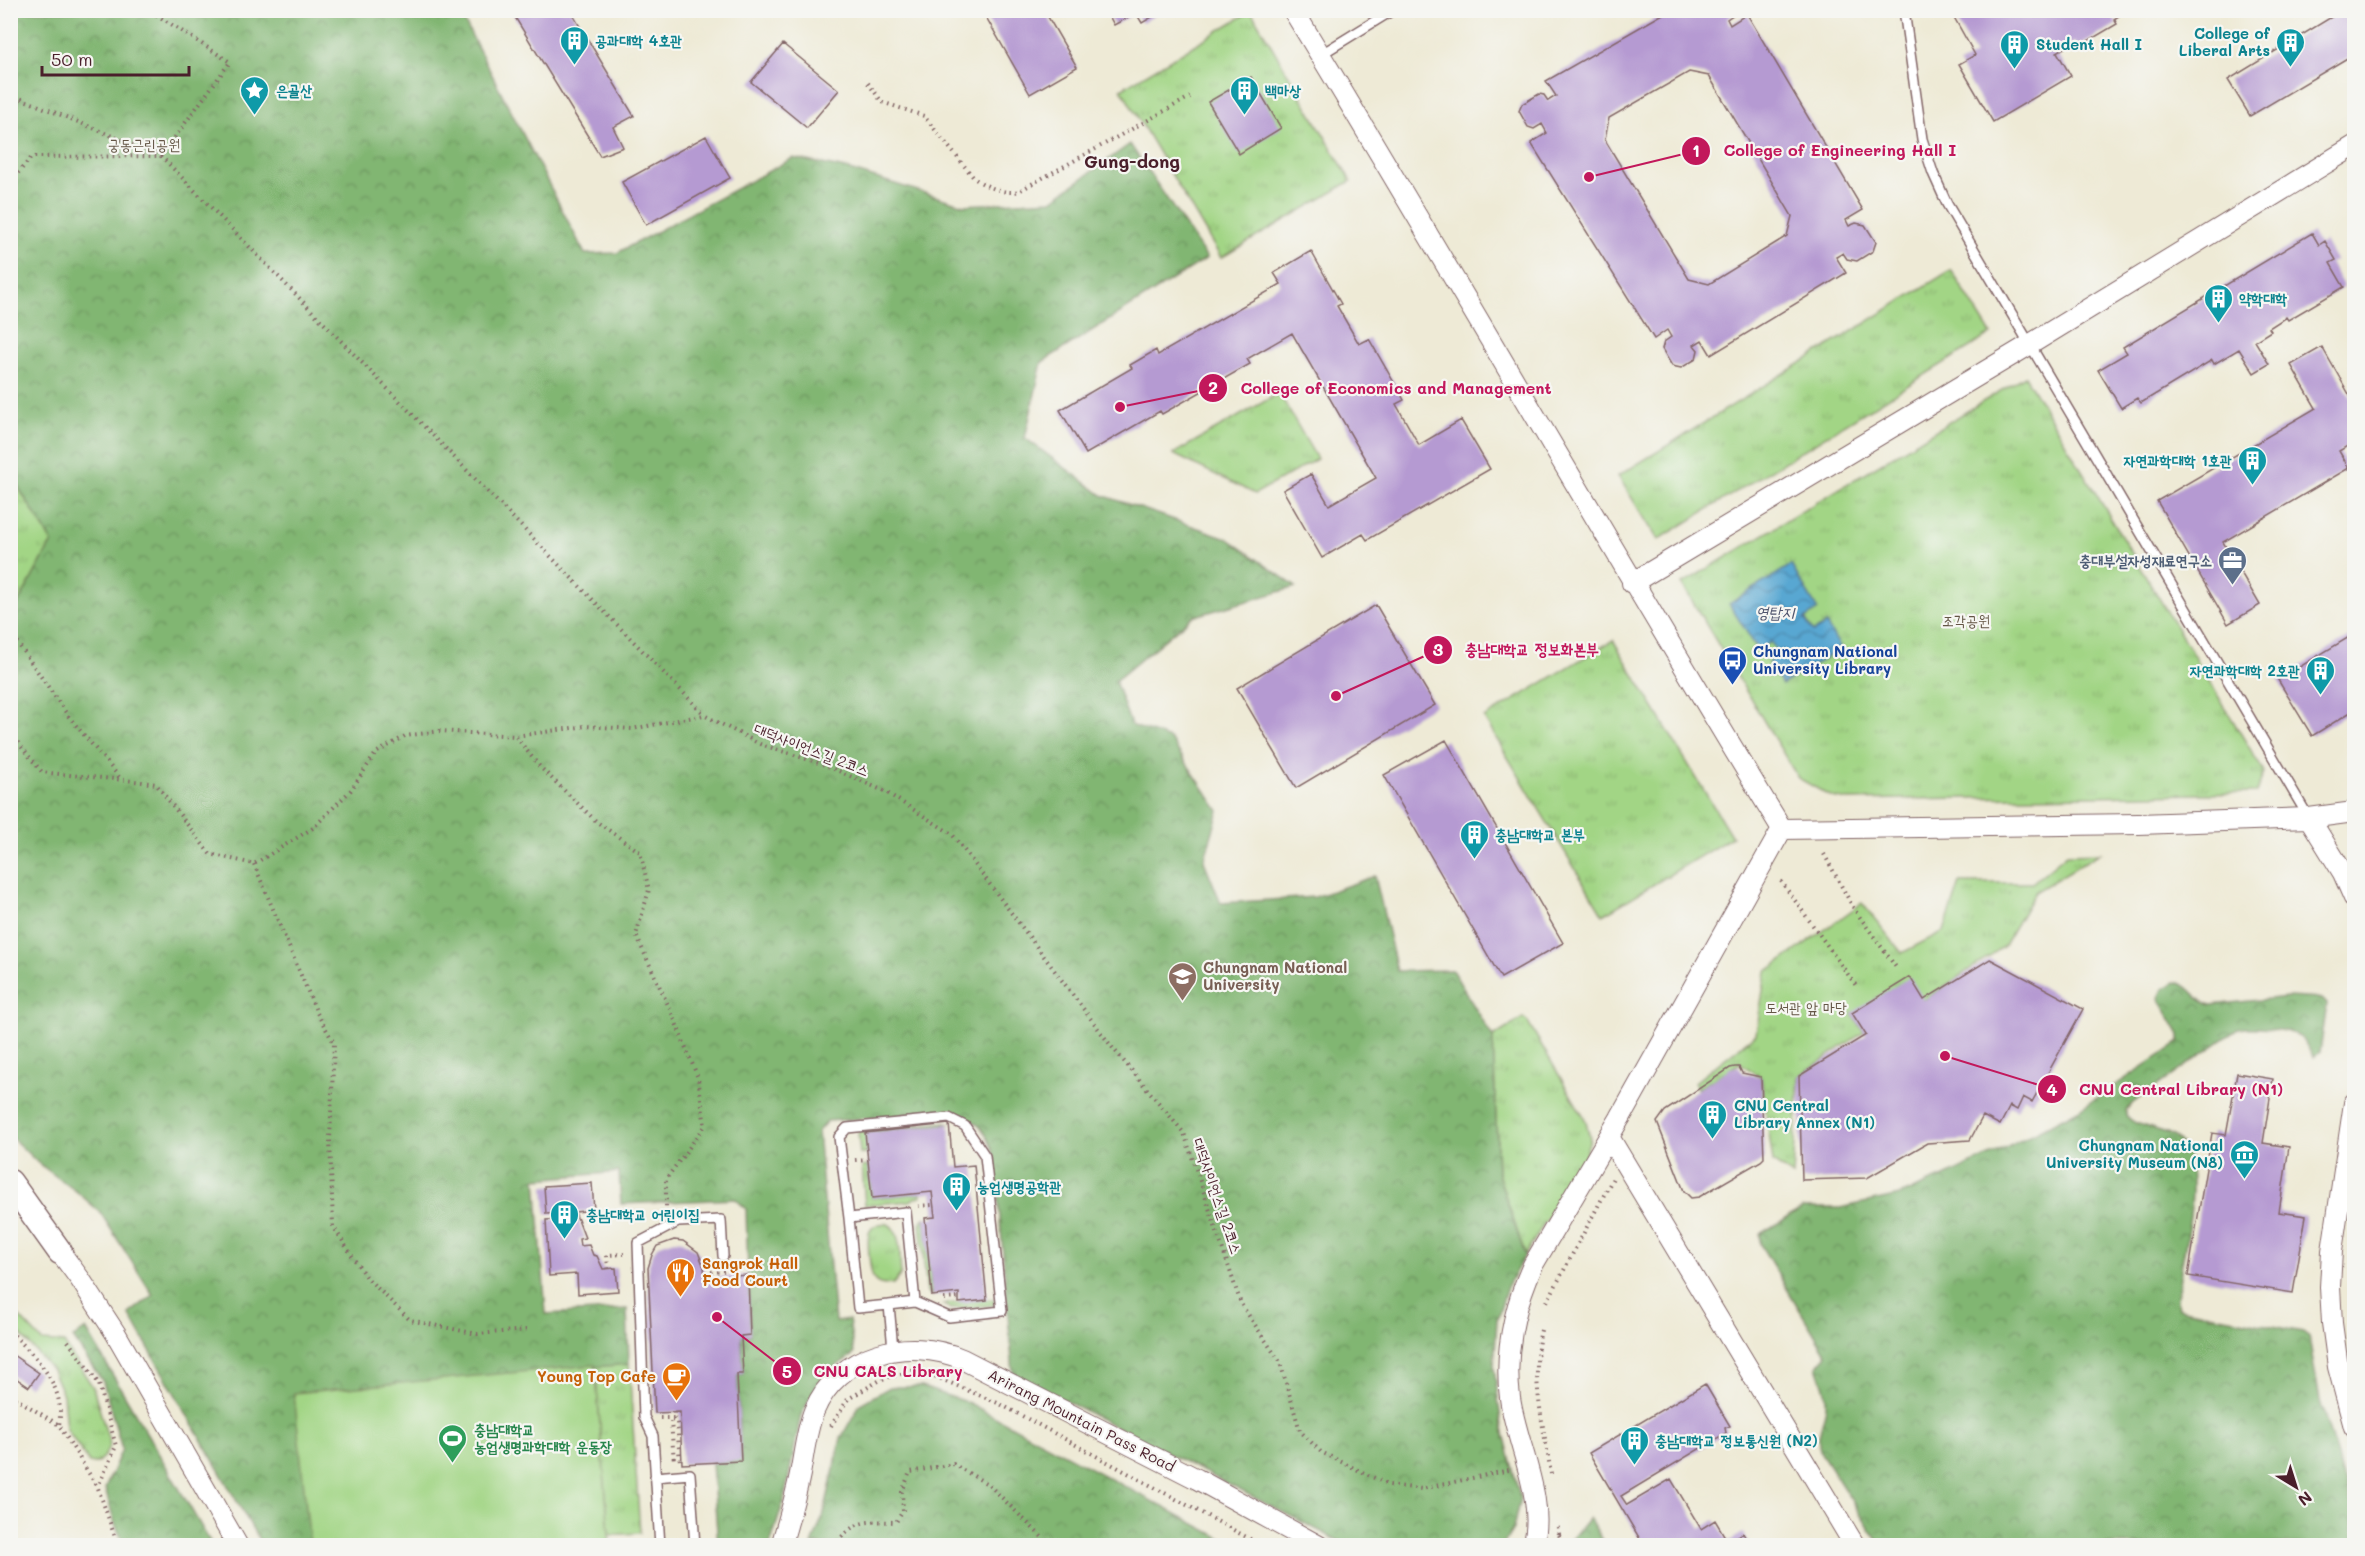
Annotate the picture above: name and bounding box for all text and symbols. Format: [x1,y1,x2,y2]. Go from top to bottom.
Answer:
place label: College of Liberal Arts [2179,23,2271,60]
building icon: 공과대학 4호관 [558,24,590,66]
building icon: College of Liberal Arts [2275,26,2307,68]
building icon: Student Hall I [1999,28,2031,70]
place label: 공과대학 4호관 [595,30,682,50]
place label: Student Hall I [2036,34,2143,54]
scale bar [42,39,189,77]
text: 50 m [51,47,93,71]
place icon: 은골산 [239,74,271,116]
building icon: 백마상 [1228,74,1260,116]
place label: 은골산 [276,80,312,100]
place label: 백마상 [1265,80,1301,100]
park label: 궁동근린공원 [108,134,180,154]
callout: College of Engineering Hall I [1681,134,1968,168]
text: 1 [1692,138,1700,162]
text: College of Engineering Hall I [1723,139,1957,160]
district label: Gung-dong [1084,149,1180,173]
building icon: 약학대학 [2202,282,2234,324]
place label: 약학대학 [2239,288,2287,308]
callout: College of Economics and Management [1198,371,1563,405]
text: 2 [1208,375,1218,399]
text: College of Economics and Management [1240,377,1552,398]
building icon: 자연과학대학 1호관 [2237,444,2269,486]
place label: 자연과학대학 1호관 [2123,450,2232,470]
office icon: 충대부설자성재료연구소 [2217,544,2249,586]
place label: 충대부설자성재료연구소 [2079,550,2212,570]
water label: 영탑지 [1756,601,1796,622]
park label: 조각공원 [1942,610,1990,630]
callout: 충남대학교 정보화본부 [1423,633,1611,667]
text: 3 [1433,637,1444,661]
text: 충남대학교 정보화본부 [1465,638,1599,659]
place label: Chungnam National University Library [1753,641,1897,678]
bus stop icon: Chungnam National University Library [1716,644,1748,686]
building icon: 자연과학대학 2호관 [2305,654,2337,696]
place label: 자연과학대학 2호관 [2190,660,2300,680]
street label: 대덕사이언스길 2코스 [752,718,872,780]
building icon: 충남대학교 본부 [1458,818,1490,860]
place label: 충남대학교 본부 [1495,824,1585,844]
place label: Chungnam National University [1203,957,1347,994]
school or university icon: Chungnam National University [1166,960,1198,1002]
park label: 도서관 앞 마당 [1765,997,1847,1017]
callout: CNU Central Library (N1) [2037,1072,2295,1106]
text: 4 [2046,1077,2058,1101]
text: CNU Central Library (N1) [2079,1078,2283,1099]
place label: CNU Central Library Annex (N1) [1734,1095,1875,1132]
building icon: CNU Central Library Annex (N1) [1697,1098,1729,1140]
street label: 대덕사이언스길 2코스 [1189,1135,1247,1257]
place label: Chungnam National University Museum (N8) [2046,1135,2223,1172]
museum icon: Chungnam National University Museum (N8) [2228,1138,2260,1180]
building icon: 농업생명공학관 [940,1170,972,1212]
place label: 농업생명공학관 [977,1176,1062,1196]
building icon: 충남대학교 어린이집 [549,1198,581,1240]
place label: 충남대학교 어린이집 [586,1204,700,1224]
place label: Sangrok Hall Food Court [702,1253,798,1290]
restaurant icon: Sangrok Hall Food Court [665,1256,697,1298]
callout: CNU CALS Library [772,1354,975,1388]
text: 5 [782,1359,792,1383]
cafe icon: Young Top Cafe [661,1360,693,1402]
text: CNU CALS Library [813,1360,963,1381]
street label: Arirang Mountain Pass Road [985,1364,1179,1476]
place label: Young Top Cafe [537,1366,656,1386]
place label: 충남대학교 농업생명과학대학 운동장 [474,1419,612,1456]
sports icon: 충남대학교 농업생명과학대학 운동장 [437,1422,469,1464]
building icon: 충남대학교 정보통신원 (N2) [1618,1424,1650,1466]
place label: 충남대학교 정보통신원 (N2) [1655,1430,1818,1450]
north arrow [2266,1457,2326,1517]
text: N [2294,1487,2317,1511]

